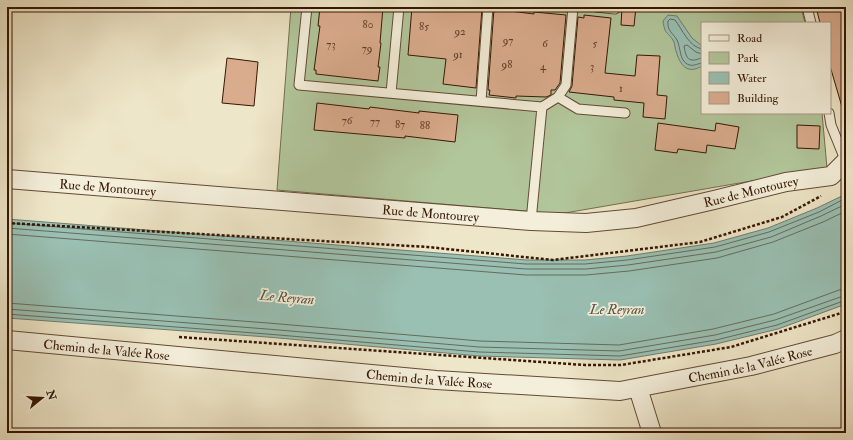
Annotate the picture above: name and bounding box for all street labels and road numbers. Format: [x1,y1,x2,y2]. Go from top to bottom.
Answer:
street label: Rue de Montourey [702,173,800,211]
street label: Rue de Montourey [59,176,157,201]
street label: Rue de Montourey [382,202,480,227]
street label: Chemin de la Valée Rose [43,336,171,364]
street label: Chemin de la Valée Rose [687,343,815,387]
street label: Chemin de la Valée Rose [365,367,493,392]

